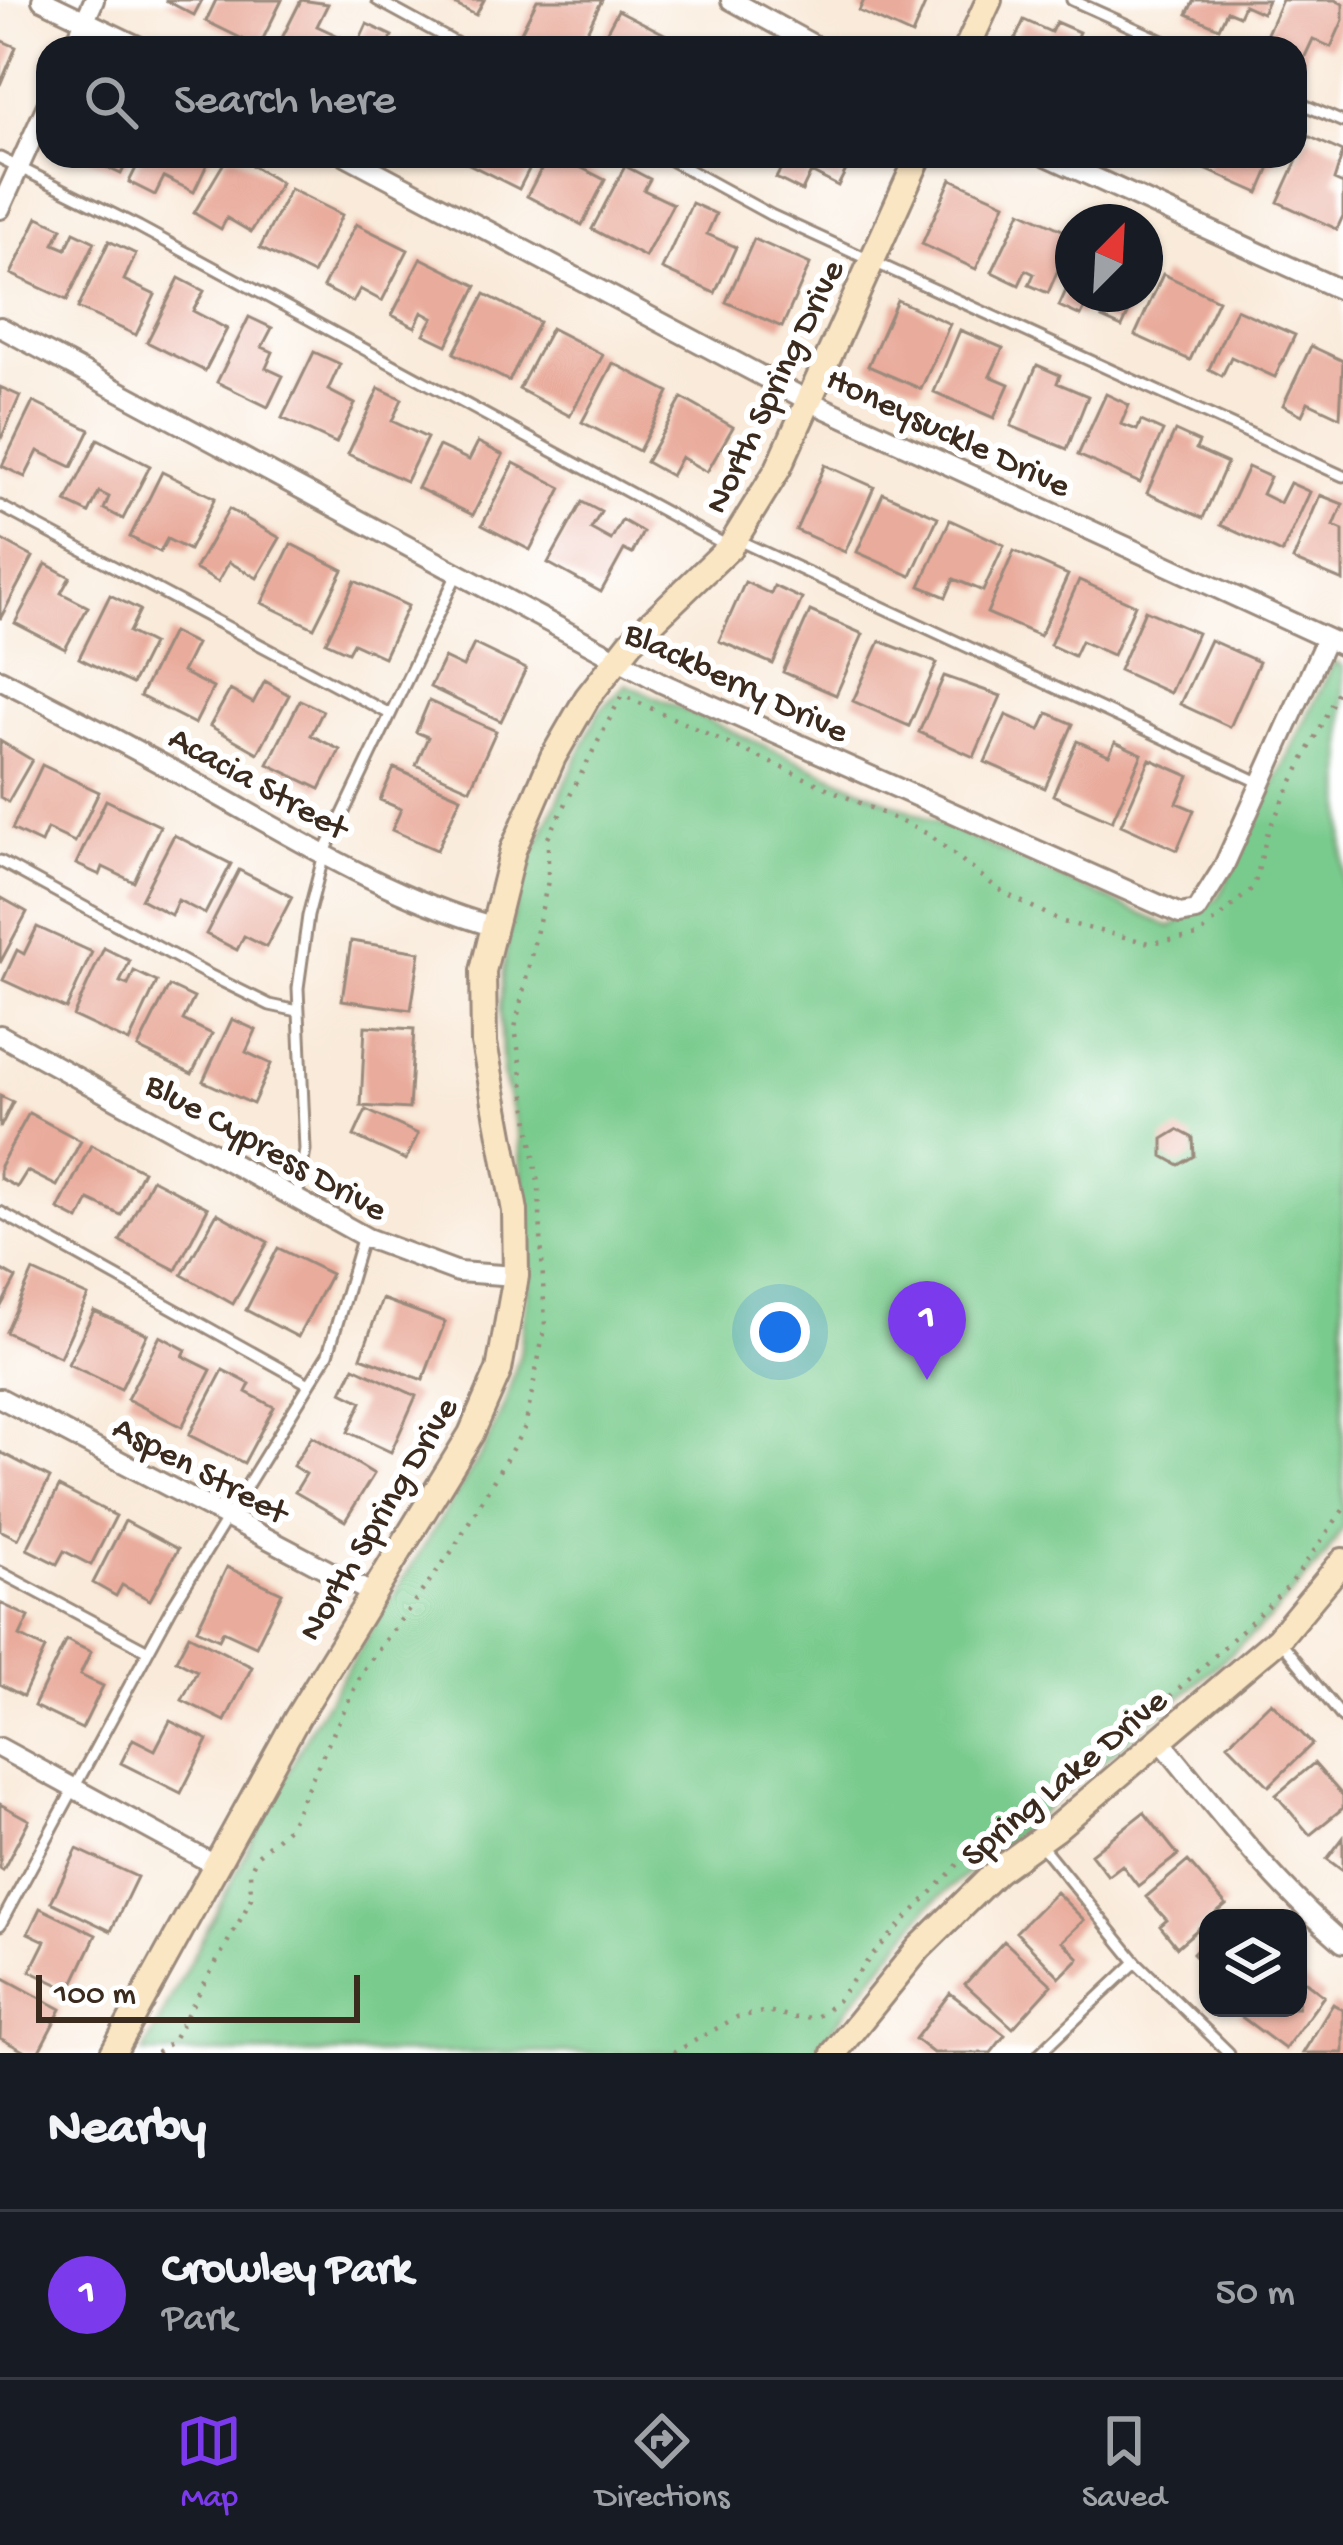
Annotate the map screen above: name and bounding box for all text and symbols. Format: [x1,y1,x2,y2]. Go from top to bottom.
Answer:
search box [36,36,1307,168]
icon: search [78,69,144,135]
text: Search here [174,76,396,129]
north arrow [1055,204,1163,312]
street label: North Spring Drive [697,254,857,522]
street label: Honeysuckle Drive [818,359,1077,510]
street label: Blackberry Drive [615,614,855,756]
street label: Acacia Street [160,719,357,854]
street label: Blue Cypress Drive [135,1065,394,1234]
pin: 1 [888,1281,966,1380]
your location [750,1302,810,1362]
street label: North Spring Drive [291,1390,471,1650]
street label: Aspen Street [104,1409,297,1538]
street label: Spring Lake Drive [954,1681,1178,1879]
map controls [1199,1909,1307,2017]
button: layers [1199,1909,1307,2017]
scale bar [36,1969,360,2022]
text: 100 m [54,1977,136,2015]
text: Nearby [48,2101,206,2161]
text: Crowley Park [162,2245,412,2298]
text: 1 [79,2272,95,2318]
text: 50 m [1215,2272,1295,2318]
text: Park [162,2298,236,2344]
tab: Map [176,2408,242,2518]
tab: Directions [595,2408,729,2518]
tab: Saved [1082,2408,1167,2518]

